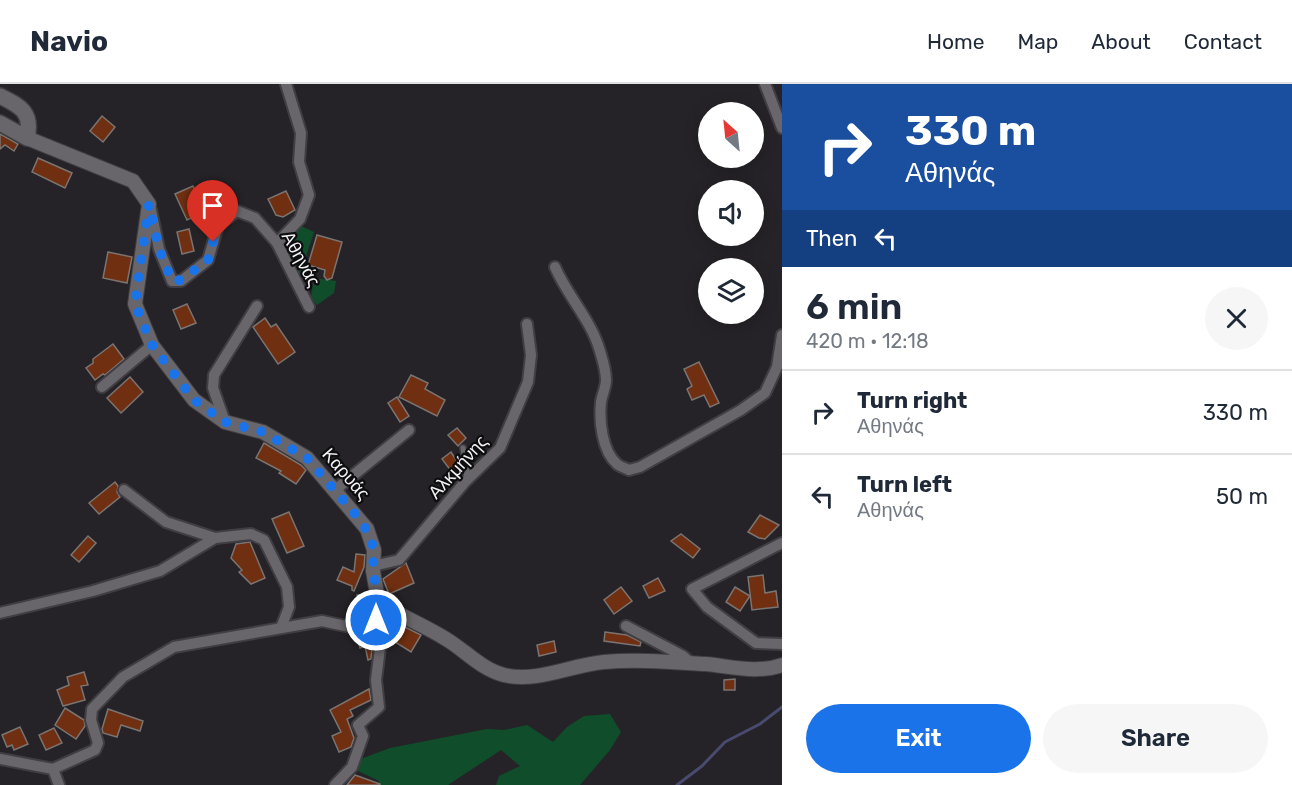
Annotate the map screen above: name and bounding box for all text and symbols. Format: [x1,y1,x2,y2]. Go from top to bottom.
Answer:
text: Navio [30,25,108,58]
text: Home [927,29,984,54]
text: Map [1017,29,1058,54]
text: About [1091,29,1151,54]
text: Contact [1184,29,1262,54]
north arrow [698,102,764,168]
map controls [698,102,764,324]
text: 330 m [905,106,1036,156]
icon: right [806,108,884,186]
text: Αθηνάς [905,157,995,189]
pin [187,180,238,242]
button: sound [698,180,764,246]
icon: arrive [196,189,229,222]
icon: left [869,222,902,255]
text: Then [806,225,857,252]
street label: Αθηνάς [277,227,325,291]
button: layers [698,258,764,324]
text: 6 min [806,285,902,328]
button: close [1205,287,1268,350]
text: 420 m · 12:18 [806,329,929,353]
text: Turn right [857,387,967,414]
icon: right [806,396,839,429]
text: 330 m [1203,399,1268,426]
text: Αθηνάς [857,414,924,438]
street label: Αλκμήνης [424,430,493,503]
street label: Καρυάς [318,444,375,505]
text: Turn left [857,471,952,498]
icon: left [806,480,839,513]
text: 50 m [1216,483,1268,510]
text: Αθηνάς [857,498,924,522]
position arrow [344,588,408,652]
button: Exit [806,704,1031,773]
button: Share [1043,704,1268,773]

